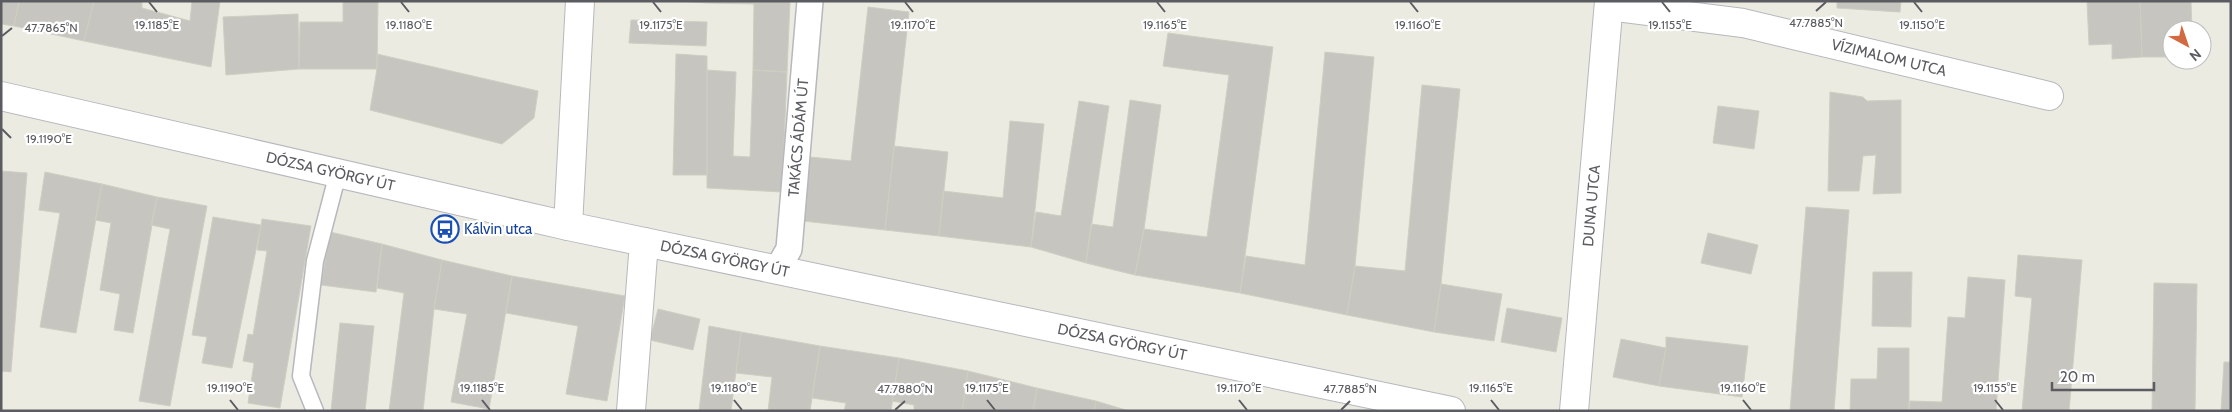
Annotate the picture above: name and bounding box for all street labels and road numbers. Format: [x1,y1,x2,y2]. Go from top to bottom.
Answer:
street label: VÍZIMALOM UTCA [1830,35,1949,80]
street label: TAKÁCS ÁDÁM ÚT [784,77,812,198]
street label: DÓZSA GYÖRGY ÚT [264,148,397,195]
street label: DUNA UTCA [1579,163,1604,247]
street label: DÓZSA GYÖRGY ÚT [659,237,791,281]
street label: DÓZSA GYÖRGY ÚT [1056,320,1188,364]

